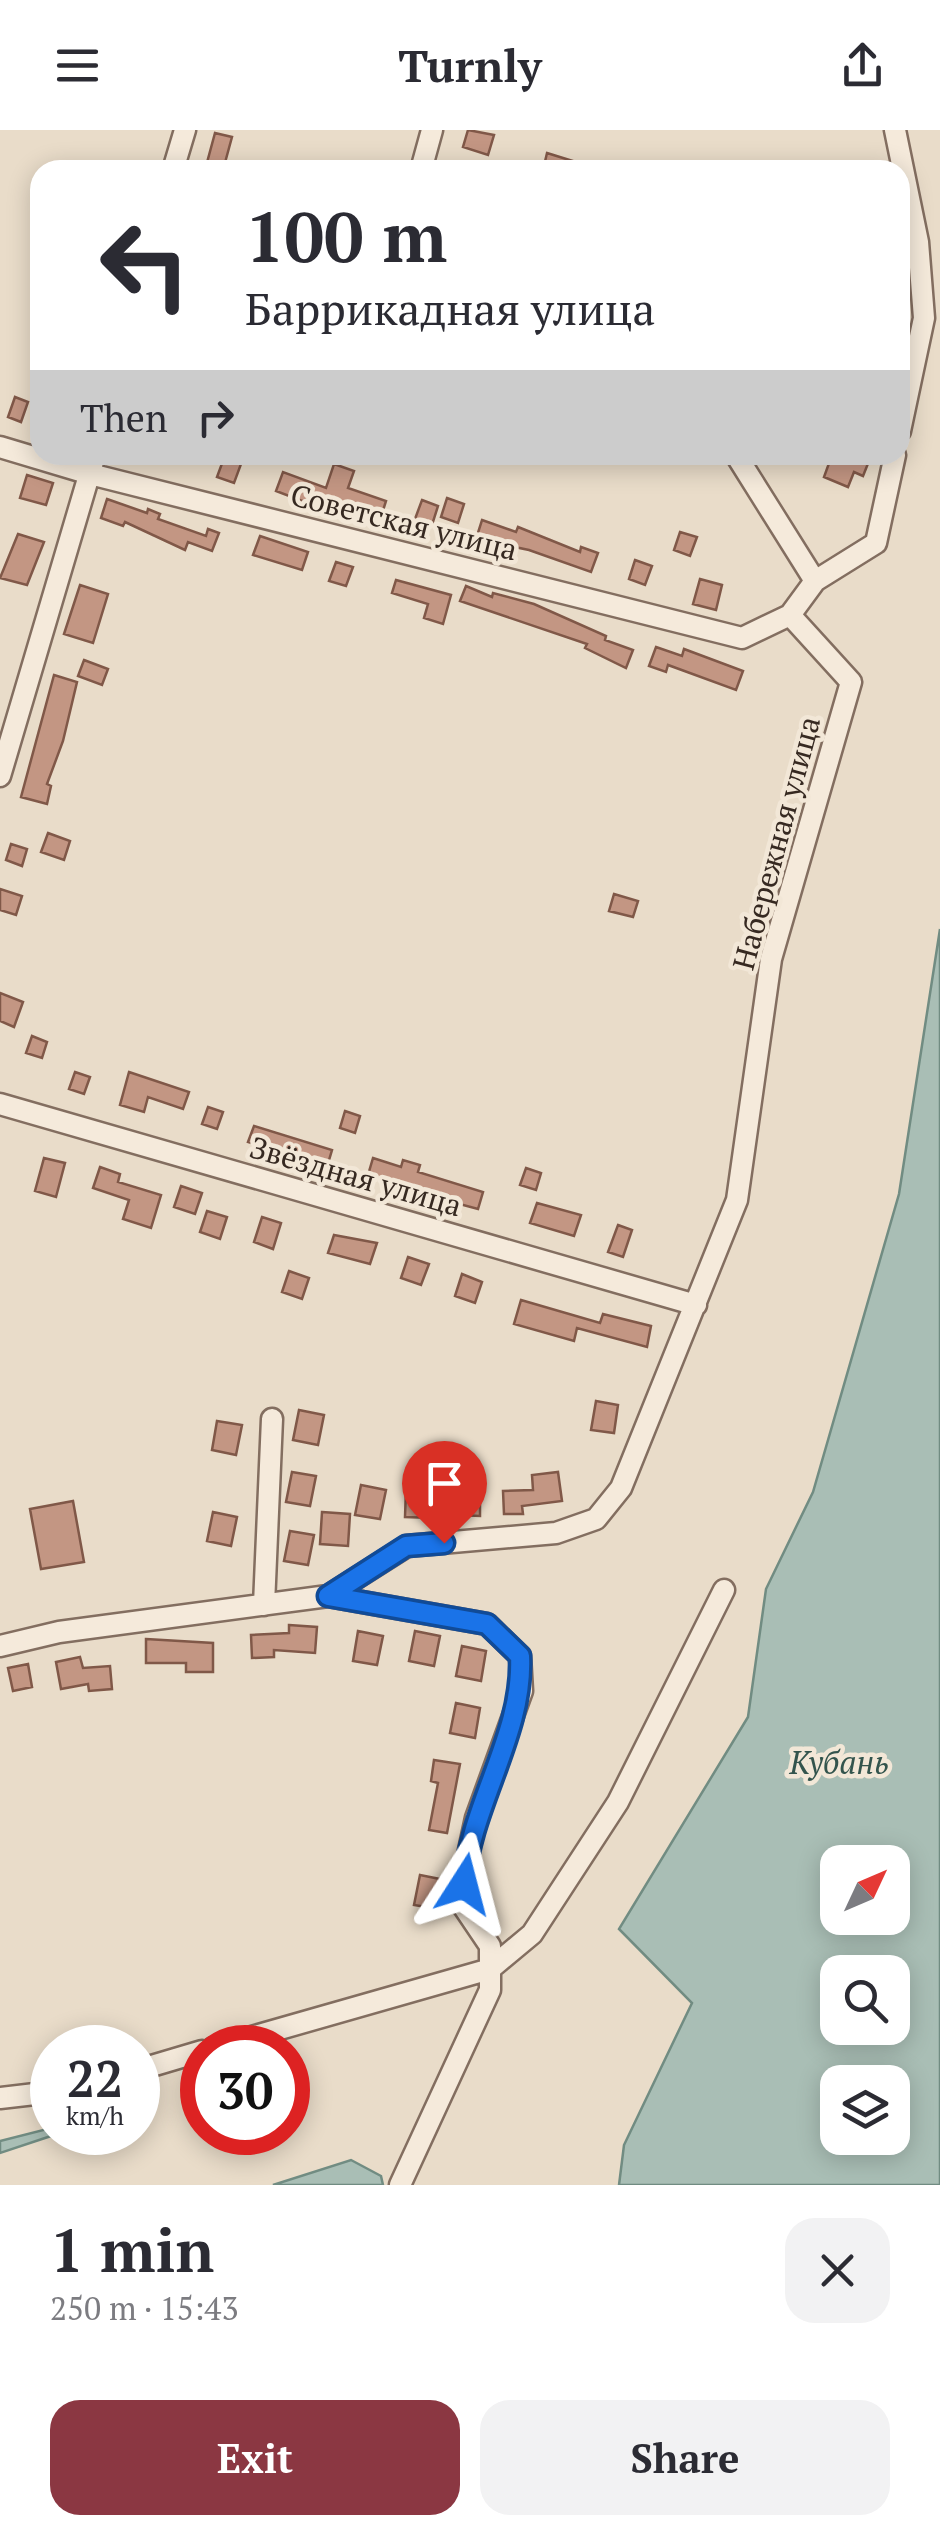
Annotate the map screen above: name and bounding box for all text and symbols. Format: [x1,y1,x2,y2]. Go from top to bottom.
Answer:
text: Turnly [398,35,542,95]
icon: menu [50,38,105,93]
icon: share [835,38,890,93]
text: 100 m [245,189,447,282]
icon: left [80,200,210,330]
text: Баррикадная улица [245,278,655,338]
icon: right [188,390,243,445]
text: Then [80,393,168,443]
street label: Советская улица [287,475,521,569]
street label: Набережная улица [723,712,829,974]
street label: Звёздная улица [246,1127,466,1225]
pin [402,1441,487,1544]
icon: arrive [417,1456,472,1511]
water label: Кубань [789,1741,888,1783]
position arrow [412,1832,516,1936]
north arrow [820,1845,910,1935]
map controls [820,1845,910,2155]
button: search [820,1955,910,2045]
speed limit sign: 30 [180,2025,310,2155]
text: 22 [67,2045,123,2111]
button: layers [820,2065,910,2155]
text: km/h [66,2099,124,2132]
text: 1 min [50,2210,214,2289]
button: close [785,2218,890,2323]
text: 250 m · 15:43 [50,2287,238,2329]
button: Exit [50,2400,460,2515]
button: Share [480,2400,890,2515]

